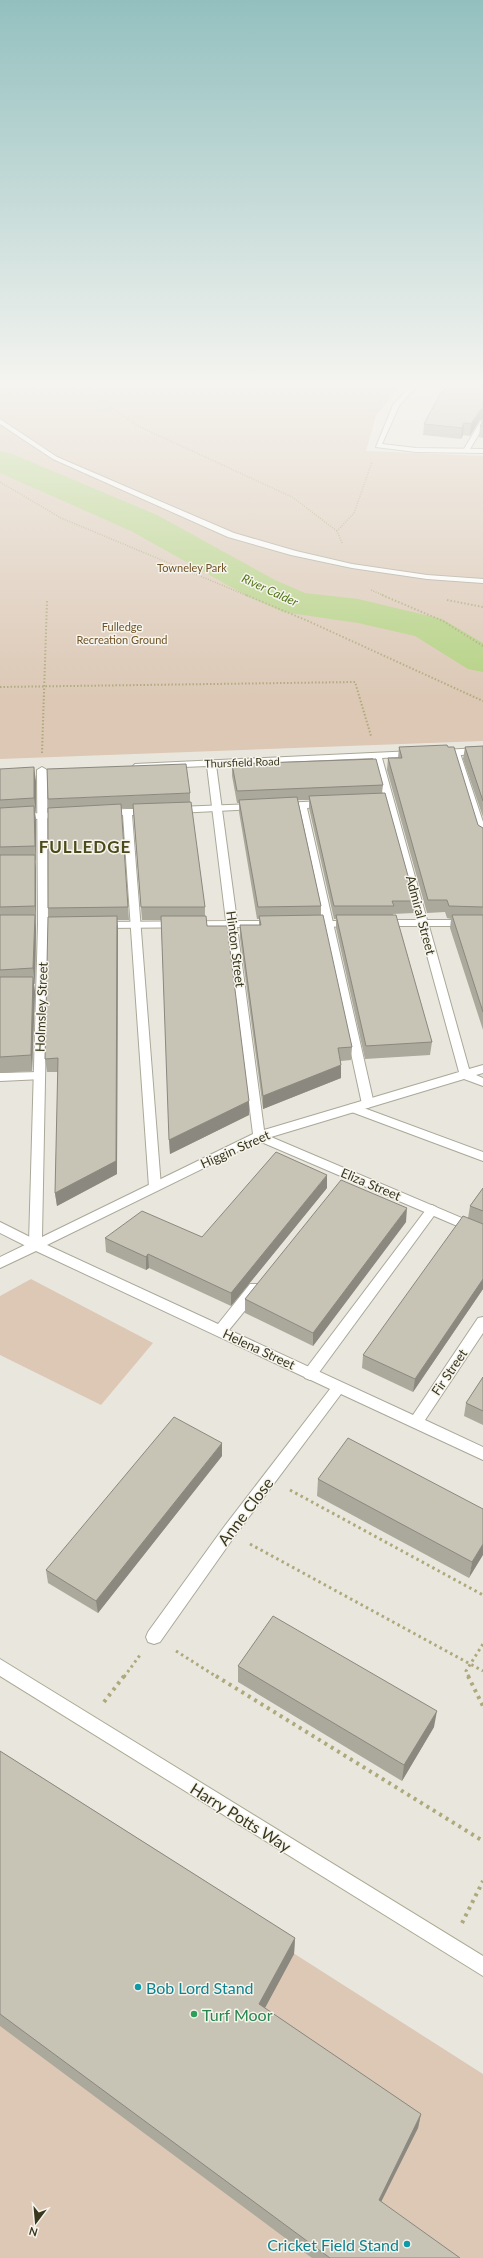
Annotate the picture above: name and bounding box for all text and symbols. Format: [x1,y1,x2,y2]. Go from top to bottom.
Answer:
park label: Towneley Park [157,561,227,574]
water label: River Calder [240,570,301,610]
park label: Fulledge Recreation Ground [77,620,167,646]
street label: Thursfield Road [204,754,280,770]
district label: FULLEDGE [39,836,131,857]
street label: Admiral Street [403,874,439,957]
street label: Hinton Street [223,910,249,988]
street label: Holmsley Street [31,961,51,1052]
street label: Higgin Street [198,1126,273,1171]
street label: Eliza Street [339,1164,404,1204]
street label: Helena Street [220,1325,298,1373]
street label: Fir Street [428,1346,470,1398]
street label: Anne Close [213,1473,277,1549]
street label: Harry Potts Way [187,1778,295,1856]
place label: Bob Lord Stand [146,1978,254,1997]
marker: Bob Lord Stand [133,1982,143,1992]
place label: Turf Moor [202,2005,273,2024]
marker: Turf Moor [189,2009,199,2019]
north arrow [16,2202,56,2242]
text: N [27,2225,39,2240]
place label: Cricket Field Stand [267,2235,399,2254]
marker: Cricket Field Stand [402,2239,412,2249]

